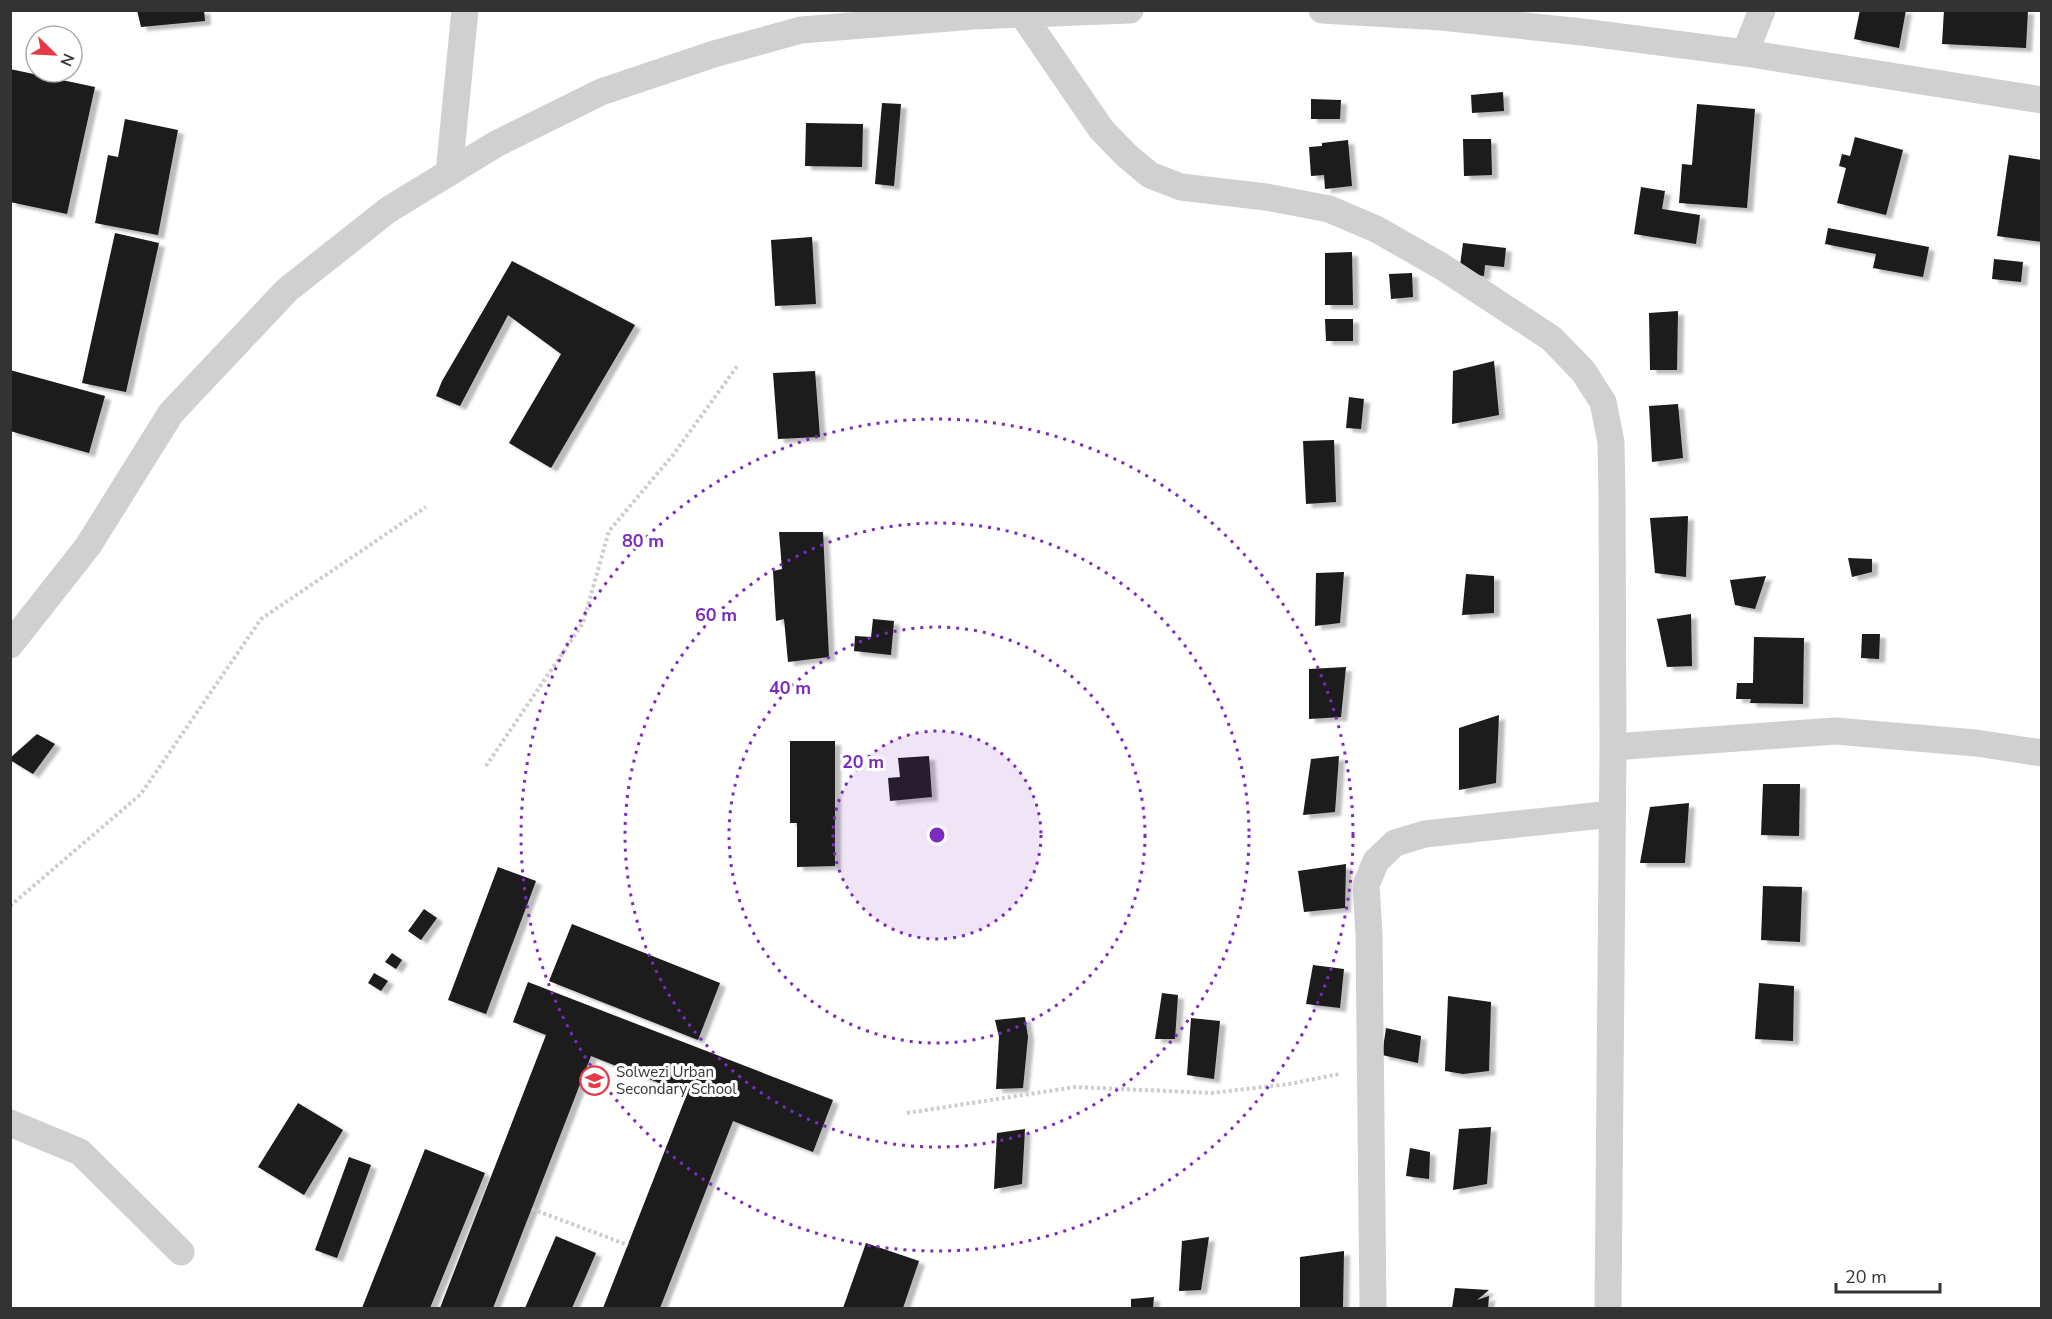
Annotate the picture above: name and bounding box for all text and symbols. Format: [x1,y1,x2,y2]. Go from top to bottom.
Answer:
north arrow [24,24,84,84]
text: N [54,50,79,70]
text: 80 m [622,529,664,553]
text: 60 m [695,603,737,627]
text: 40 m [769,676,811,700]
text: 20 m [842,750,884,774]
centre of rings [927,825,947,845]
place label: Solwezi Urban Secondary School [616,1062,737,1099]
school or university icon: Solwezi Urban Secondary School [579,1065,611,1097]
scale bar [1836,1256,1940,1294]
text: 20 m [1845,1265,1887,1289]

